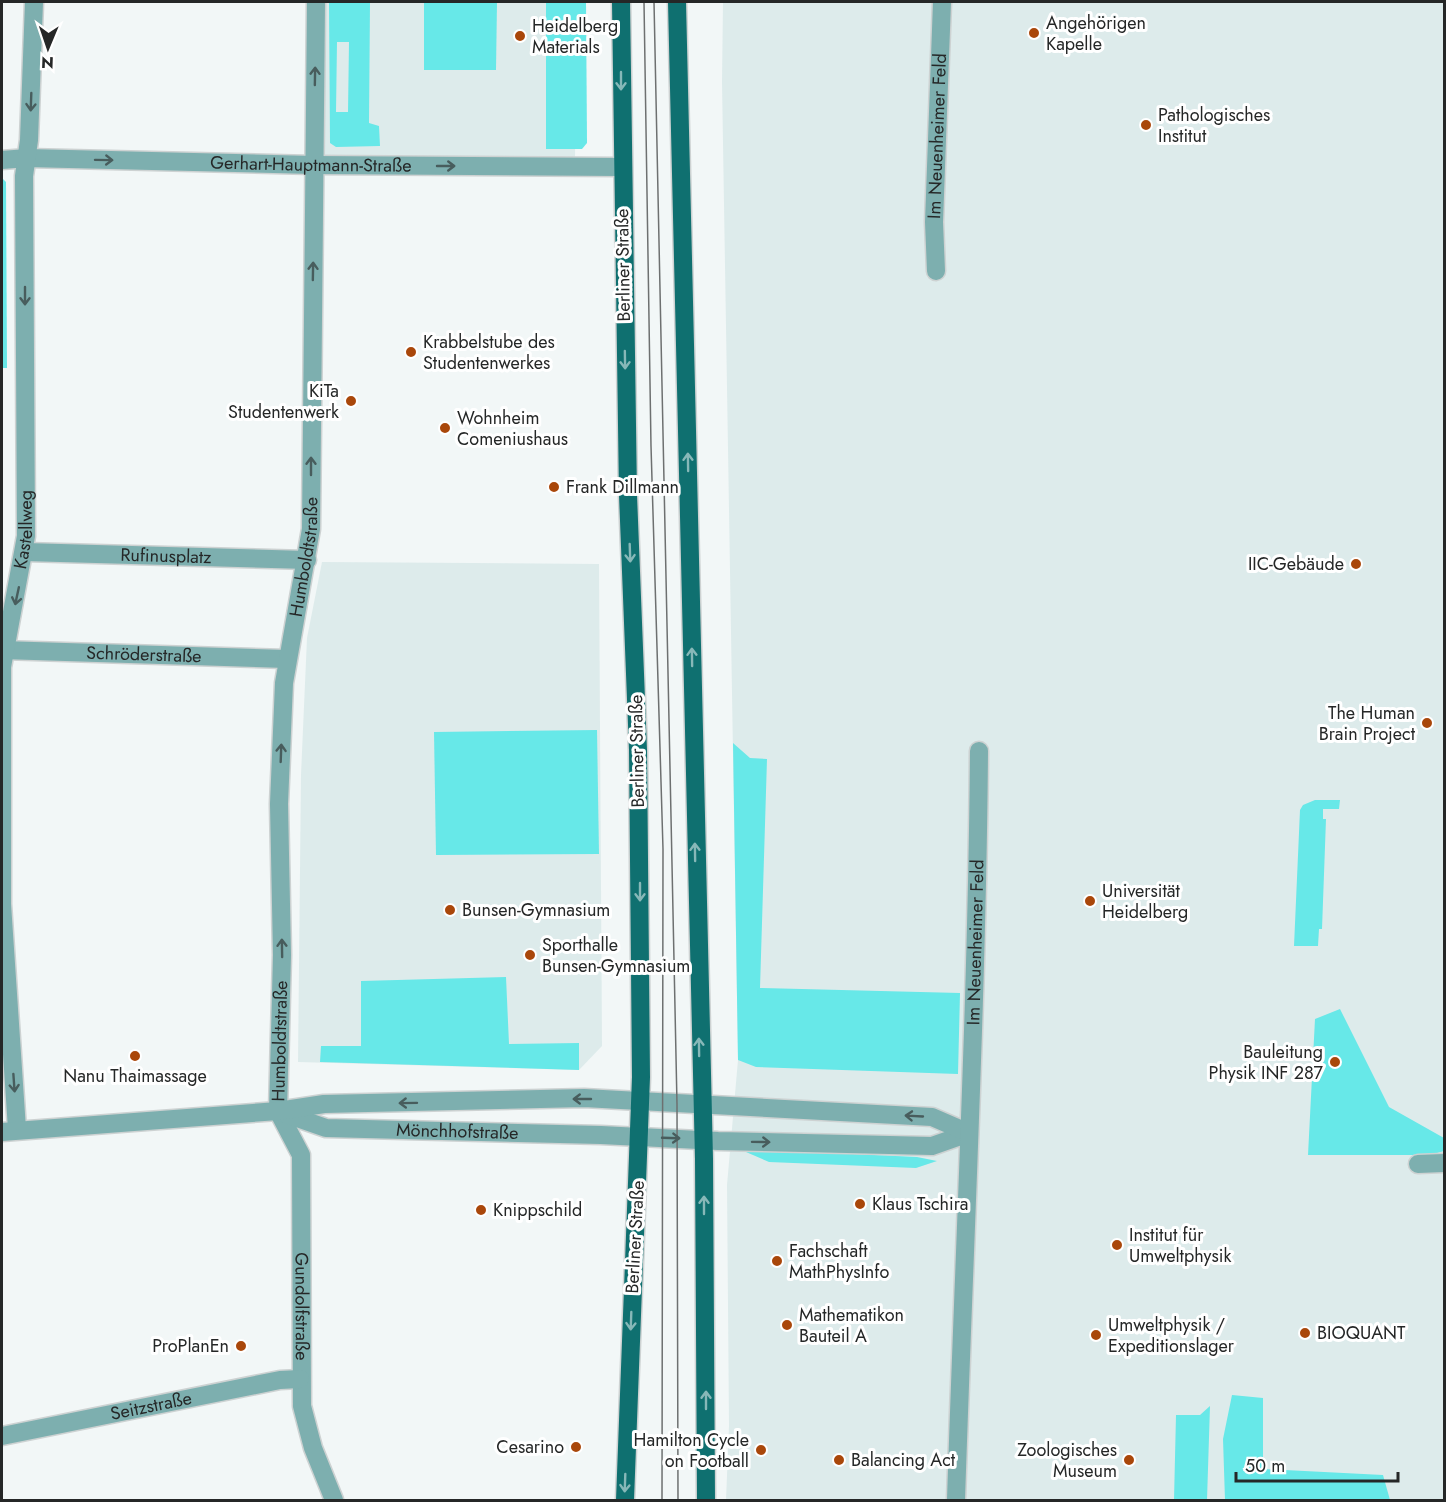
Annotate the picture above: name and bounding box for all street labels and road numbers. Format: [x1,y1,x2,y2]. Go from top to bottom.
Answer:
street label: Im Neuenheimer Feld [921,53,953,219]
street label: Gerhart-Hauptmann-Straße [210,149,412,179]
street label: Berliner Straße [609,208,637,322]
street label: Kastellweg [7,490,39,571]
street label: Humboldtstraße [283,497,324,619]
street label: Rufinusplatz [120,542,213,570]
street label: Schröderstraße [86,640,202,669]
street label: Berliner Straße [623,694,651,808]
street label: Im Neuenheimer Feld [960,859,990,1026]
street label: Humboldtstraße [265,980,294,1102]
street label: Mönchhofstraße [396,1117,519,1146]
street label: Berliner Straße [619,1180,651,1294]
street label: Gundolfstraße [288,1252,315,1360]
street label: Seitzstraße [108,1385,194,1427]

